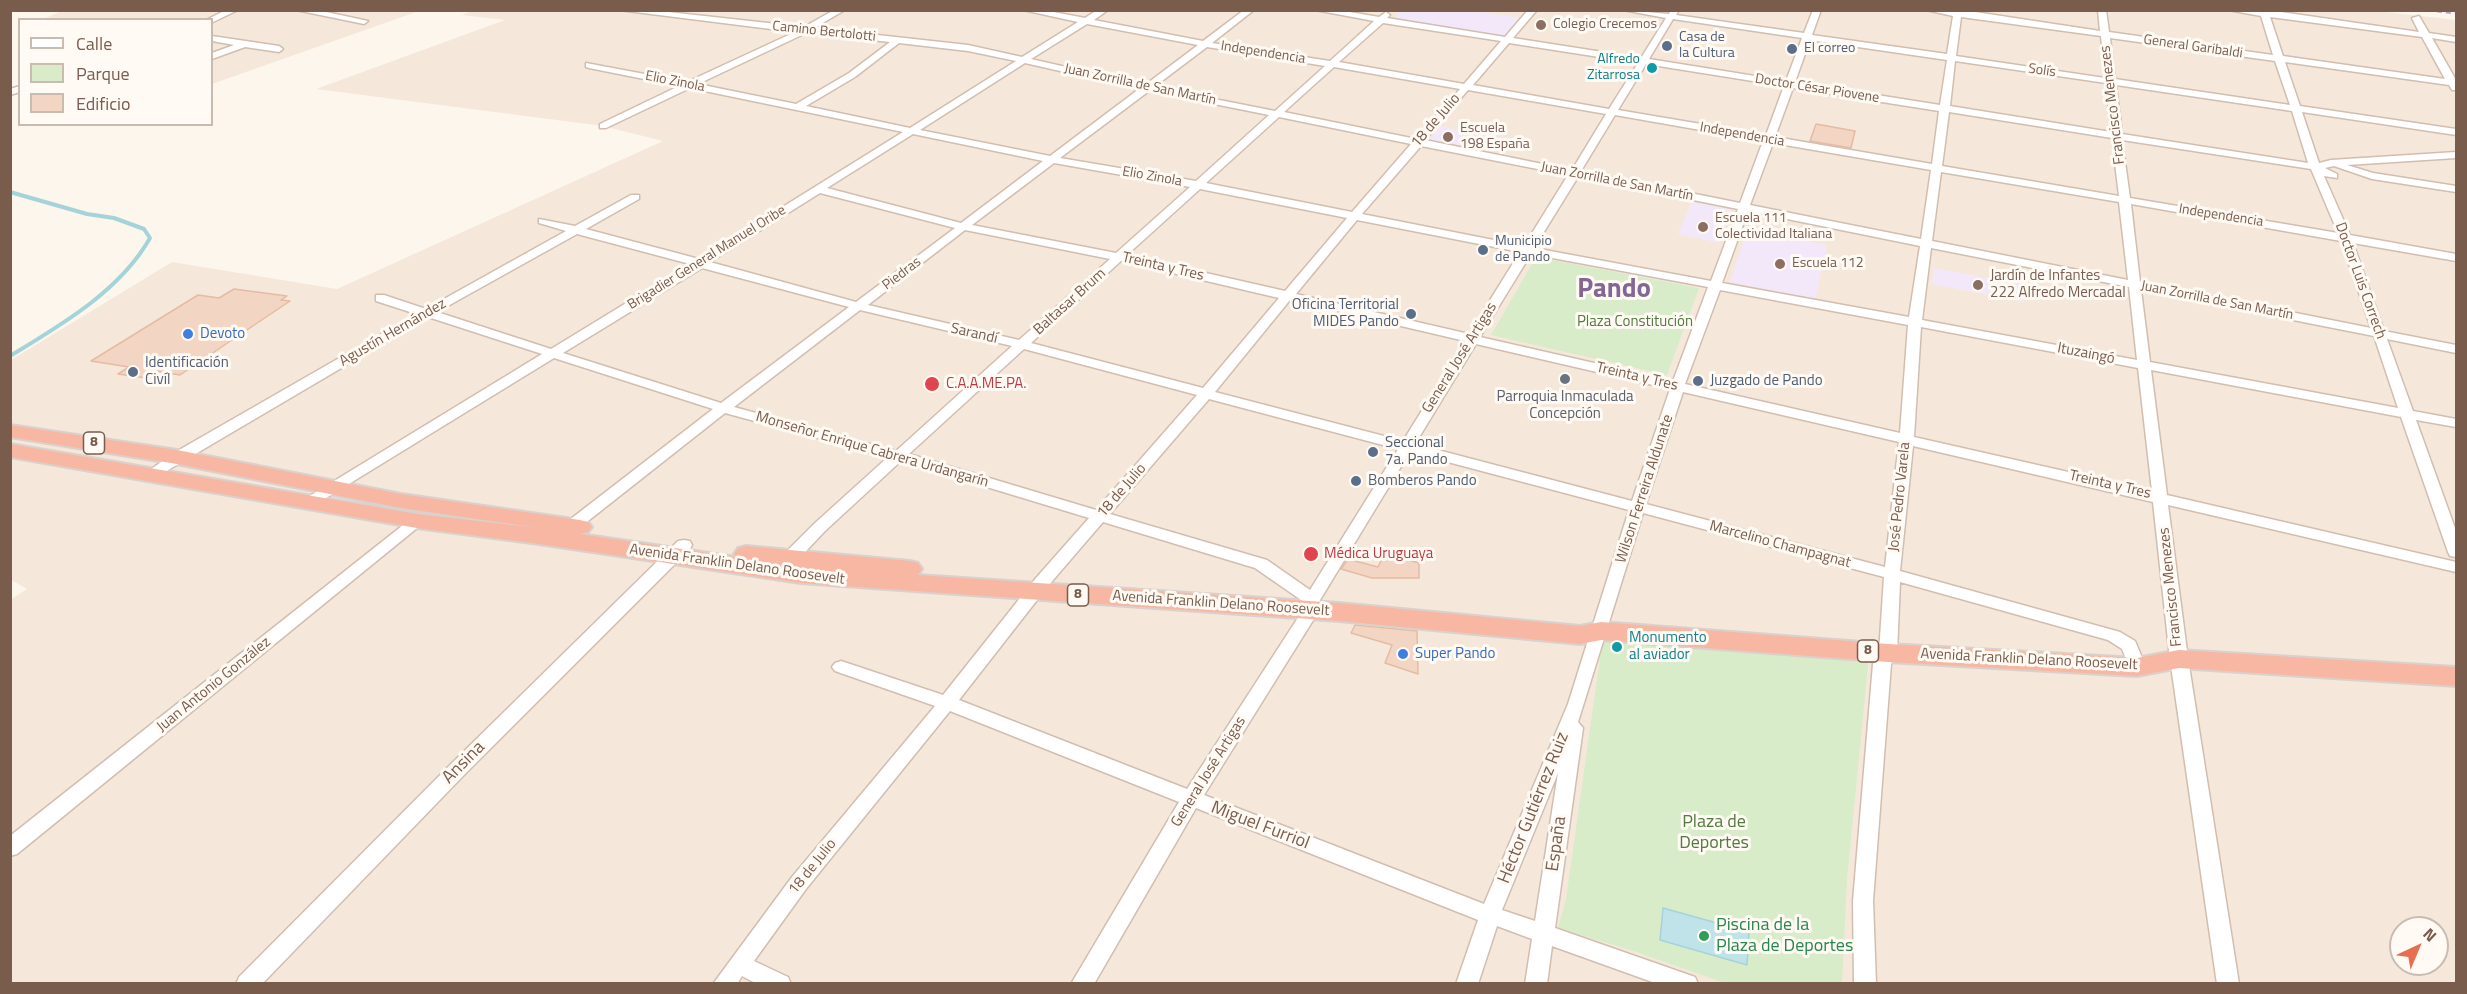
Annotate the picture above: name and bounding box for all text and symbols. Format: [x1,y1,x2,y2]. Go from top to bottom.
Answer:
place label: Colegio Crecemos [1553,17,1657,33]
legend [18,18,213,126]
street label: Camino Bertolotti [772,18,876,46]
marker: Colegio Crecemos [1534,18,1548,32]
text: Calle [76,30,112,57]
place label: Casa de la Cultura [1679,30,1735,62]
street label: General Garibaldi [2142,32,2244,62]
street label: Independencia [1219,38,1307,68]
marker: Casa de la Cultura [1660,39,1674,53]
place label: El correo [1804,41,1855,57]
marker: El correo [1785,42,1799,56]
street label: Francisco Menezes [2097,44,2129,166]
place label: Alfredo Zitarrosa [1587,52,1640,84]
text: Parque [76,60,130,87]
street label: Juan Zorrilla de San Martín [1062,61,1218,109]
marker: Alfredo Zitarrosa [1645,61,1659,75]
street label: Solís [2027,61,2057,81]
street label: Elio Zinola [644,68,706,96]
street label: Doctor César Piovene [1754,71,1880,107]
text: Edificio [76,90,130,117]
street label: 18 de Julio [1408,90,1464,152]
street label: Independencia [1698,119,1786,151]
place label: Escuela 198 España [1460,121,1530,154]
marker: Escuela 198 España [1441,130,1455,144]
street label: Juan Zorrilla de San Martín [1539,159,1695,205]
street label: Elio Zinola [1121,163,1183,191]
street label: Independencia [2177,201,2265,231]
street label: Brigadier General Manuel Oribe [625,202,789,314]
place label: Escuela 111 Colectividad Italiana [1715,211,1832,244]
marker: Escuela 111 Colectividad Italiana [1696,220,1710,234]
street label: Doctor Luis Correch [2331,220,2389,342]
place label: Municipio de Pando [1495,234,1552,266]
marker: Municipio de Pando [1476,243,1490,257]
street label: Treinta y Tres [1120,249,1206,285]
street label: Piedras [879,254,925,294]
place label: Escuela 112 [1792,256,1864,272]
marker: Escuela 112 [1773,257,1787,271]
street label: Baltasar Brum [1030,265,1110,339]
place label: Jardín de Infantes 222 Alfredo Mercadal [1990,267,2126,302]
district label: Pando [1577,274,1651,306]
marker: Jardín de Infantes 222 Alfredo Mercadal [1971,278,1985,292]
street label: Juan Zorrilla de San Martín [2139,278,2295,324]
street label: Agustín Hernández [336,295,450,371]
place label: Oficina Territorial MIDES Pando [1292,296,1399,331]
street label: General José Artigas [1419,299,1501,417]
marker: Oficina Territorial MIDES Pando [1404,307,1418,321]
park label: Plaza Constitución [1577,313,1693,331]
street label: Sarandí [949,320,999,348]
place label: Devoto [200,325,245,343]
marker: Devoto [181,327,195,341]
street label: Ituzaingó [2056,340,2116,368]
place label: Identificación Civíl [145,354,229,389]
street label: Treinta y Tres [1594,359,1680,395]
marker: Identificación Civíl [126,365,140,379]
marker: Parroquia Inmaculada Concepción [1558,372,1572,386]
place label: Juzgado de Pando [1710,372,1823,390]
marker: Juzgado de Pando [1691,374,1705,388]
marker: C.A.A.ME.PA. [923,375,941,393]
place label: C.A.A.ME.PA. [946,375,1027,393]
place label: Parroquia Inmaculada Concepción [1496,388,1634,423]
street label: Monseñor Enrique Cabrera Urdangarín [754,408,990,492]
street label: Wilson Ferreira Aldunate [1612,412,1678,566]
road number: 8 [84,432,104,454]
place label: Seccional 7a. Pando [1385,434,1448,469]
street label: José Pedro Varela [1885,441,1915,553]
marker: Seccional 7a. Pando [1366,445,1380,459]
street label: 18 de Julio [1094,460,1150,522]
street label: Treinta y Tres [2067,467,2153,503]
place label: Bomberos Pando [1368,472,1477,490]
marker: Bomberos Pando [1349,474,1363,488]
street label: Marcelino Champagnat [1707,517,1853,573]
street label: Francisco Menezes [2156,526,2186,648]
street label: Avenida Franklin Delano Roosevelt [628,541,846,589]
marker: Médica Uruguaya [1302,545,1320,563]
place label: Médica Uruguaya [1324,545,1433,563]
road number: 8 [1068,584,1088,606]
street label: Avenida Franklin Delano Roosevelt [1112,587,1330,621]
place label: Monumento al aviador [1629,629,1707,664]
street label: Juan Antonio González [153,634,275,736]
marker: Monumento al aviador [1610,640,1624,654]
road number: 8 [1858,640,1878,662]
place label: Super Pando [1415,645,1495,663]
street label: Avenida Franklin Delano Roosevelt [1920,645,2138,675]
marker: Super Pando [1396,647,1410,661]
street label: General José Artigas [1168,713,1250,831]
street label: Héctor Gutiérrez Ruiz [1494,729,1574,887]
street label: Ansina [438,737,490,789]
street label: Miguel Furriol [1208,797,1312,855]
park label: Plaza de Deportes [1679,812,1749,854]
street label: España [1542,815,1572,873]
street label: 18 de Julio [785,836,841,898]
place label: Piscina de la Plaza de Deportes [1716,915,1853,958]
north arrow [2389,916,2449,976]
text: N [2418,922,2442,947]
marker: Piscina de la Plaza de Deportes [1697,929,1711,943]

